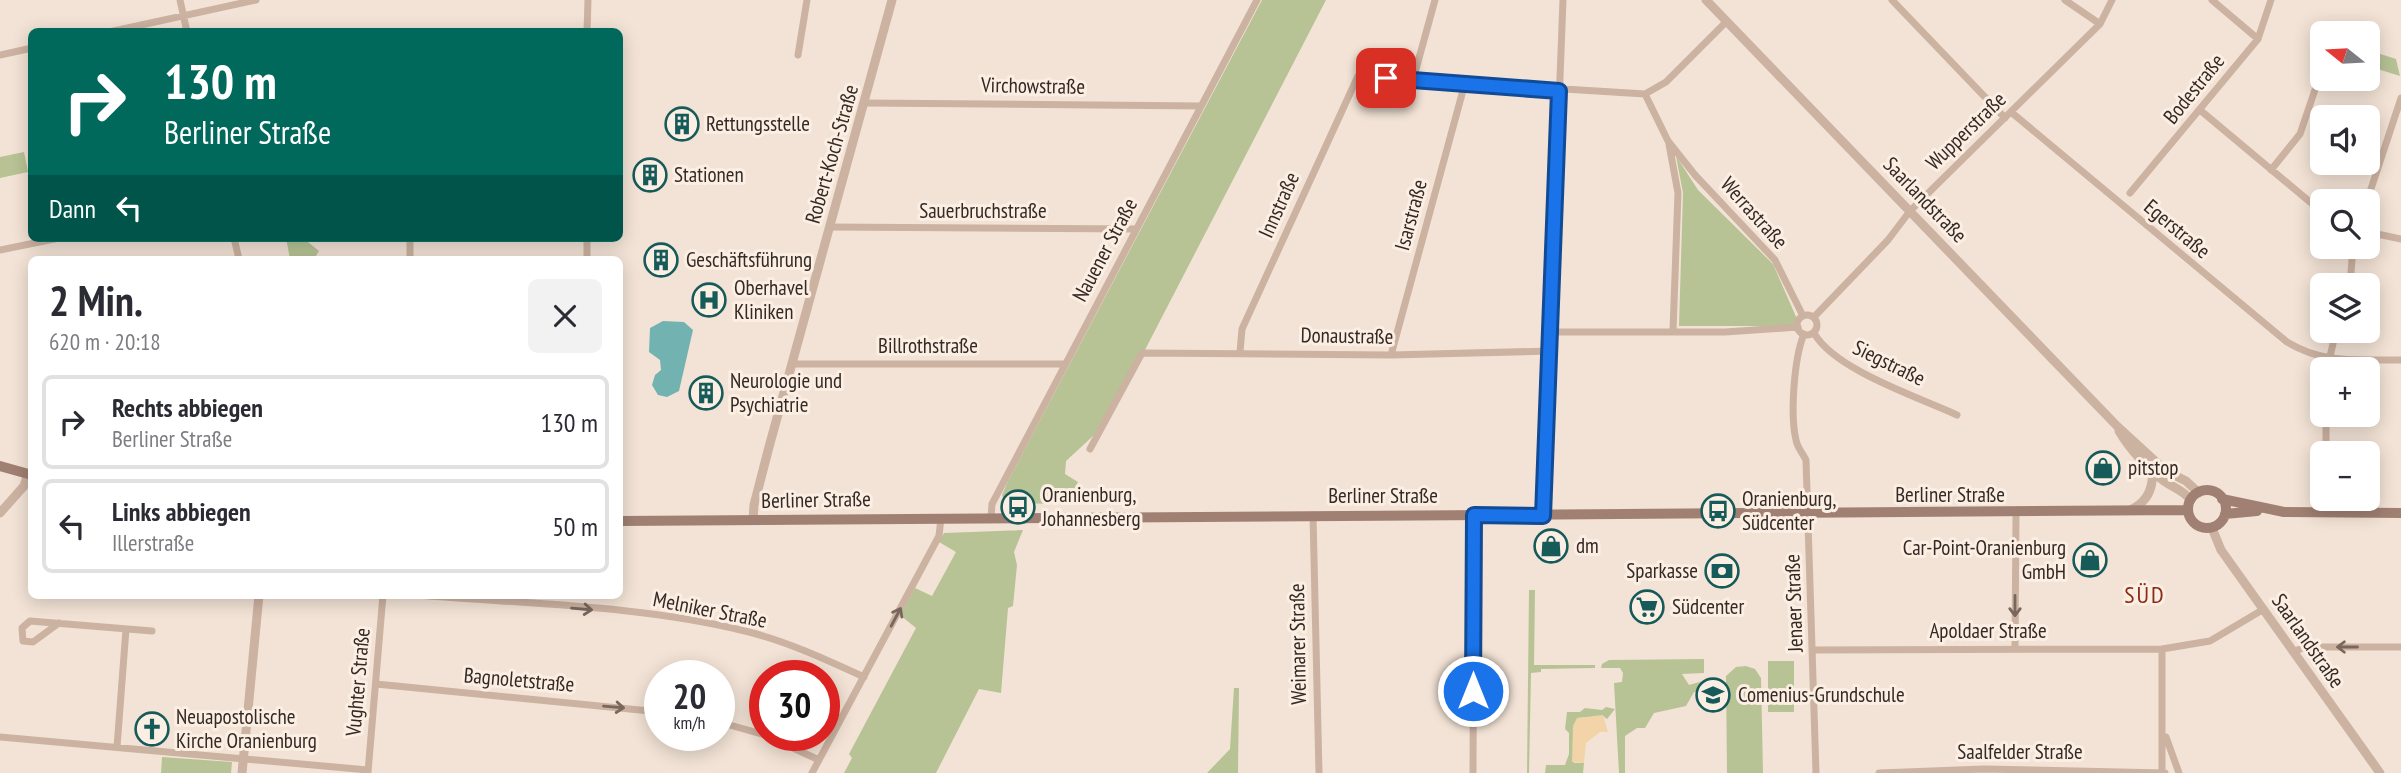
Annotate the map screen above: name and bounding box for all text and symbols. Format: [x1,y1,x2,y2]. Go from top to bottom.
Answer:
north arrow [2310,21,2380,91]
map controls [2310,21,2380,511]
pin [1356,48,1416,108]
street label: Bodestraße [2157,48,2230,129]
text: 130 m [164,49,277,113]
icon: right [49,56,140,147]
icon: arrive [1367,59,1405,97]
street label: Virchowstraße [980,71,1085,100]
street label: Robert-Koch-Straße [799,81,864,226]
street label: Wupperstraße [1920,86,2011,175]
building icon: Rettungsstelle [663,105,701,143]
button: sound [2310,105,2380,175]
place label: Rettungsstelle [706,110,810,137]
text: Berliner Straße [164,111,331,153]
street label: Saarlandstraße [1878,151,1973,248]
building icon: Stationen [631,156,669,194]
place label: Stationen [674,161,744,188]
street label: Innstraße [1252,168,1305,242]
street label: Werrastraße [1715,171,1794,254]
street label: Isarstraße [1388,177,1433,253]
icon: left [110,189,148,227]
button: search [2310,189,2380,259]
text: Dann [49,192,96,225]
street label: Nauener Straße [1066,193,1143,306]
street label: Egerstraße [2139,193,2216,264]
street label: Sauerbruchstraße [919,197,1047,224]
building icon: Geschäftsführung [642,241,680,279]
place label: Geschäftsführung [686,246,812,273]
text: 2 Min. [49,273,143,328]
button: layers [2310,273,2380,343]
place label: Oberhavel Kliniken [734,274,809,325]
button: close [528,279,602,353]
hospital icon: Oberhavel Kliniken [690,281,728,319]
street label: Donaustraße [1300,321,1394,350]
text: 620 m · 20:18 [49,327,161,356]
street label: Billrothstraße [878,332,978,359]
street label: Siegstraße [1849,334,1930,392]
button: + [2310,357,2380,427]
place label: Neurologie und Psychiatrie [730,367,842,418]
building icon: Neurologie und Psychiatrie [687,374,725,412]
text: Rechts abbiegen [112,391,263,424]
icon: right [53,403,91,441]
text: 130 m [540,406,598,439]
text: Berliner Straße [112,424,232,453]
button: − [2310,441,2380,511]
shop icon: pitstop [2084,449,2122,487]
place label: pitstop [2128,454,2178,481]
place label: Oranienburg, Johannesberg [1041,481,1141,532]
street label: Berliner Straße [1895,481,2005,508]
street label: Berliner Straße [1328,482,1438,509]
street label: Berliner Straße [761,485,871,514]
place label: Oranienburg, Südcenter [1742,485,1836,536]
bus stop icon: Oranienburg, Johannesberg [999,488,1037,526]
bus stop icon: Oranienburg, Südcenter [1699,492,1737,530]
text: Links abbiegen [112,495,251,528]
icon: left [53,507,91,545]
text: 50 m [552,510,598,543]
shop icon: dm [1532,527,1570,565]
text: Illerstraße [112,528,194,557]
place label: dm [1576,532,1599,559]
place label: Car-Point-Oranienburg GmbH [1903,534,2066,585]
shop icon: Car-Point-Oranienburg GmbH [2071,541,2109,579]
bank icon: Sparkasse [1703,552,1741,590]
street label: Jenaer Straße [1778,554,1809,653]
place label: Sparkasse [1626,557,1698,584]
district label: SÜD [2124,579,2166,610]
street label: Weimarer Straße [1283,583,1312,705]
street label: Melniker Straße [651,585,769,634]
supermarket icon: Südcenter [1628,588,1666,626]
street label: Saarlandstraße [2266,588,2351,693]
place label: Südcenter [1672,593,1744,620]
one-way arrow [2008,594,2022,617]
one-way arrow [571,603,593,616]
one-way arrow [889,607,903,627]
street label: Apoldaer Straße [1929,617,2047,644]
street label: Vughter Straße [339,627,376,738]
one-way arrow [2335,640,2358,654]
position arrow [1436,654,1510,728]
speed limit sign: 30 [749,660,840,751]
street label: Bagnoletstraße [463,661,575,698]
text: 20 [673,673,706,719]
school or university icon: Comenius-Grundschule [1694,676,1732,714]
place label: Comenius-Grundschule [1738,681,1905,708]
one-way arrow [603,700,625,713]
place label: Neuapostolische Kirche Oranienburg [176,703,317,754]
church icon: Neuapostolische Kirche Oranienburg [133,710,171,748]
text: km/h [674,711,705,734]
street label: Saalfelder Straße [1957,738,2083,765]

